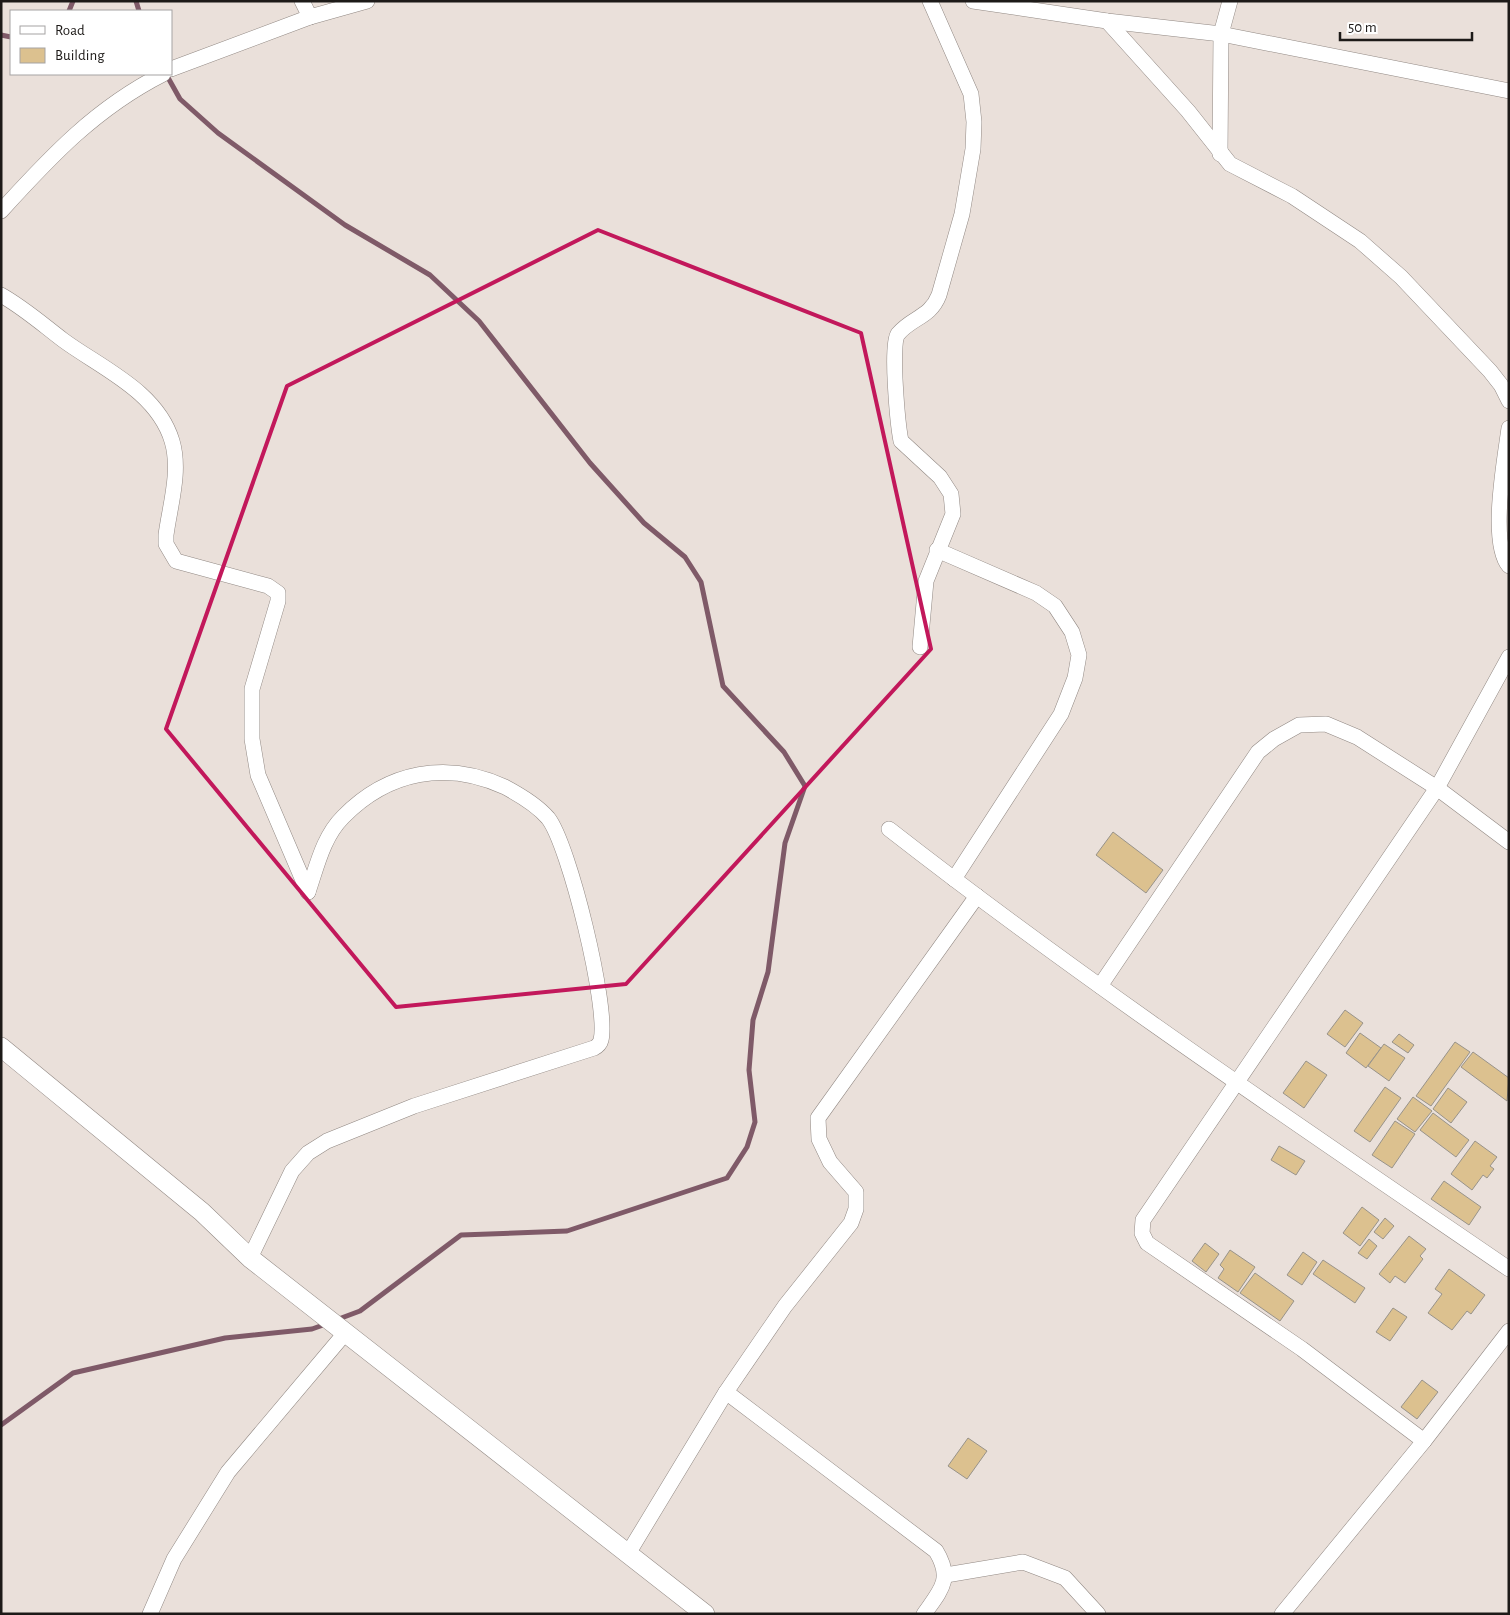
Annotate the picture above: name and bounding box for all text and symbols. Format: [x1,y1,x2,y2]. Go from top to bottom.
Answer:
legend [10,10,172,75]
scale bar [1340,10,1472,42]
text: 50 m [1348,20,1377,35]
text: Road [55,23,85,38]
text: Building [55,48,105,63]

